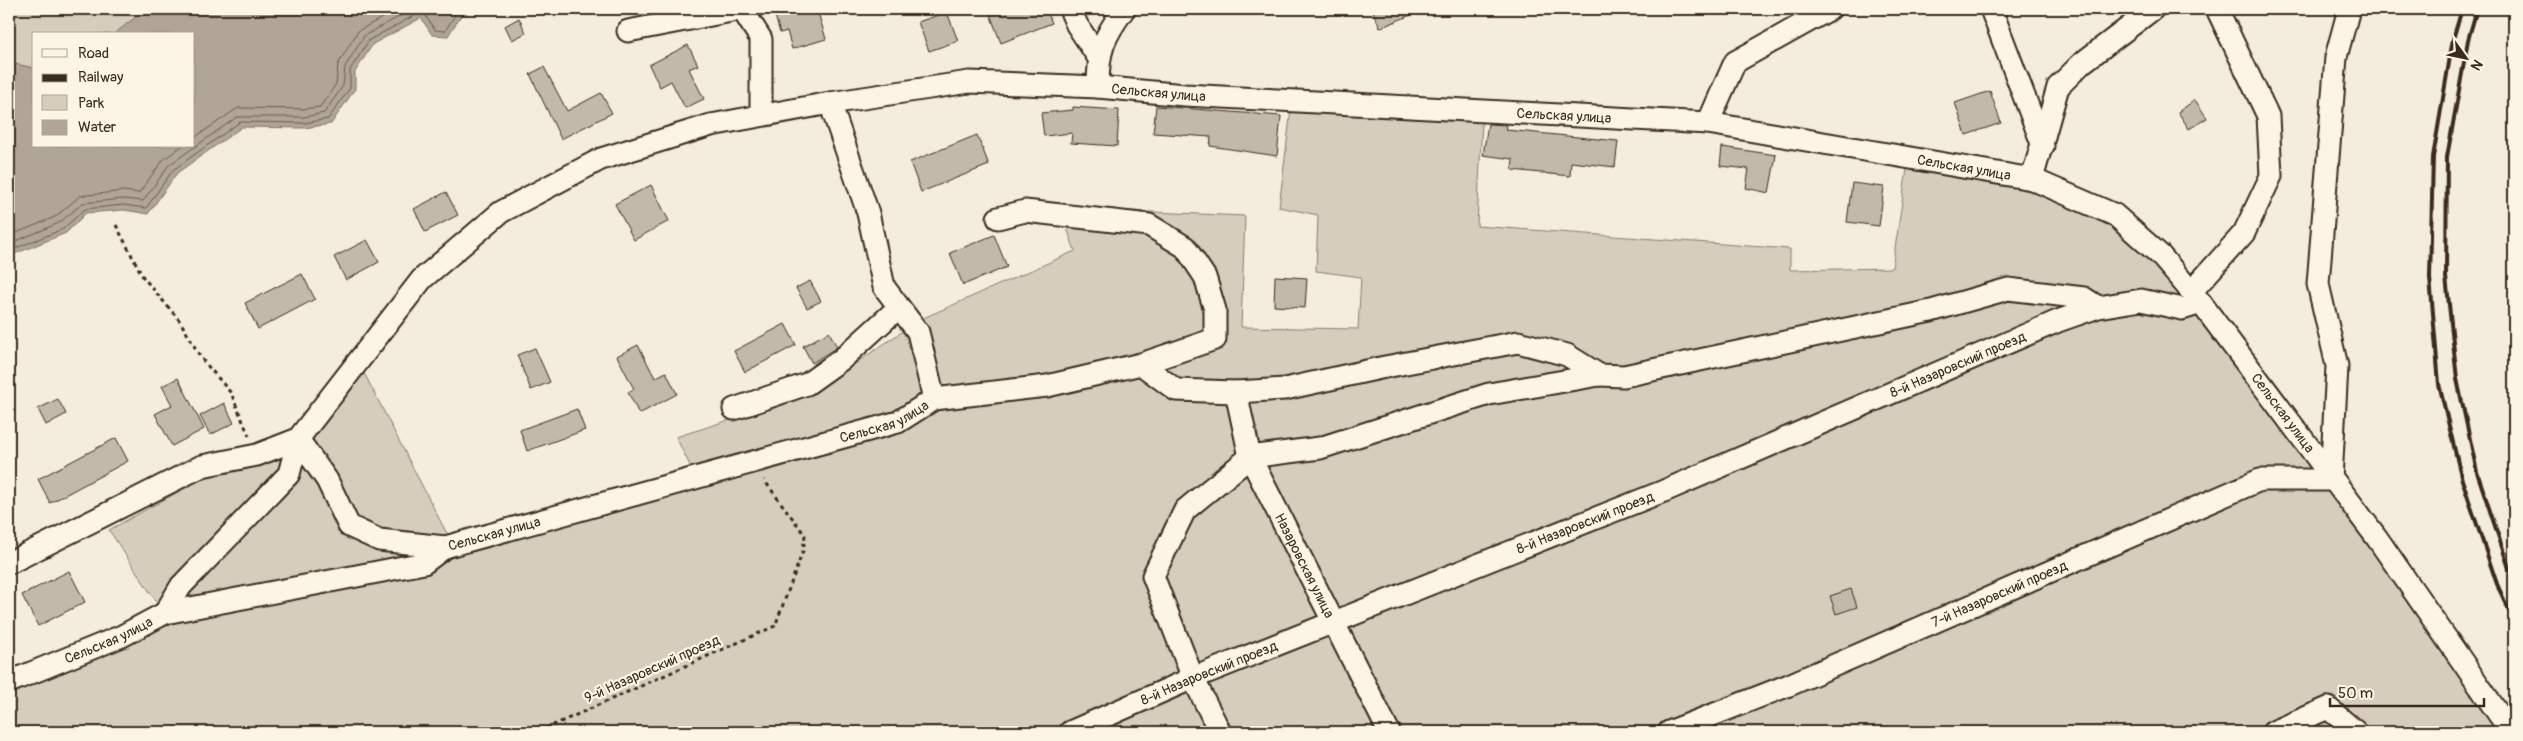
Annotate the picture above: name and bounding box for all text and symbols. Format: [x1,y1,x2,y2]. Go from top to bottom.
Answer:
legend [32,32,195,148]
north arrow [2440,32,2490,82]
text: Road [78,44,109,63]
text: N [2467,56,2486,73]
text: Railway [78,68,124,87]
street label: Сельская улица [1111,80,1206,105]
text: Park [78,94,105,113]
street label: Сельская улица [1516,104,1612,126]
text: Water [78,118,117,137]
street label: Сельская улица [1916,151,2012,184]
street label: 8-й Назаровский проезд [1887,327,2029,401]
street label: Сельская улица [2248,370,2318,456]
street label: Сельская улица [838,396,932,446]
street label: 8-й Назаровский проезд [1514,487,1657,557]
street label: Назаровская улица [1271,510,1338,621]
street label: Сельская улица [446,513,542,554]
street label: 7-й Назаровский проезд [1929,556,2070,631]
street label: Сельская улица [62,613,155,667]
street label: 9-й Назаровский проезд [582,631,723,706]
street label: 8-й Назаровский проезд [1138,637,1280,708]
scale bar [2330,676,2484,708]
text: 50 m [2338,684,2373,703]

